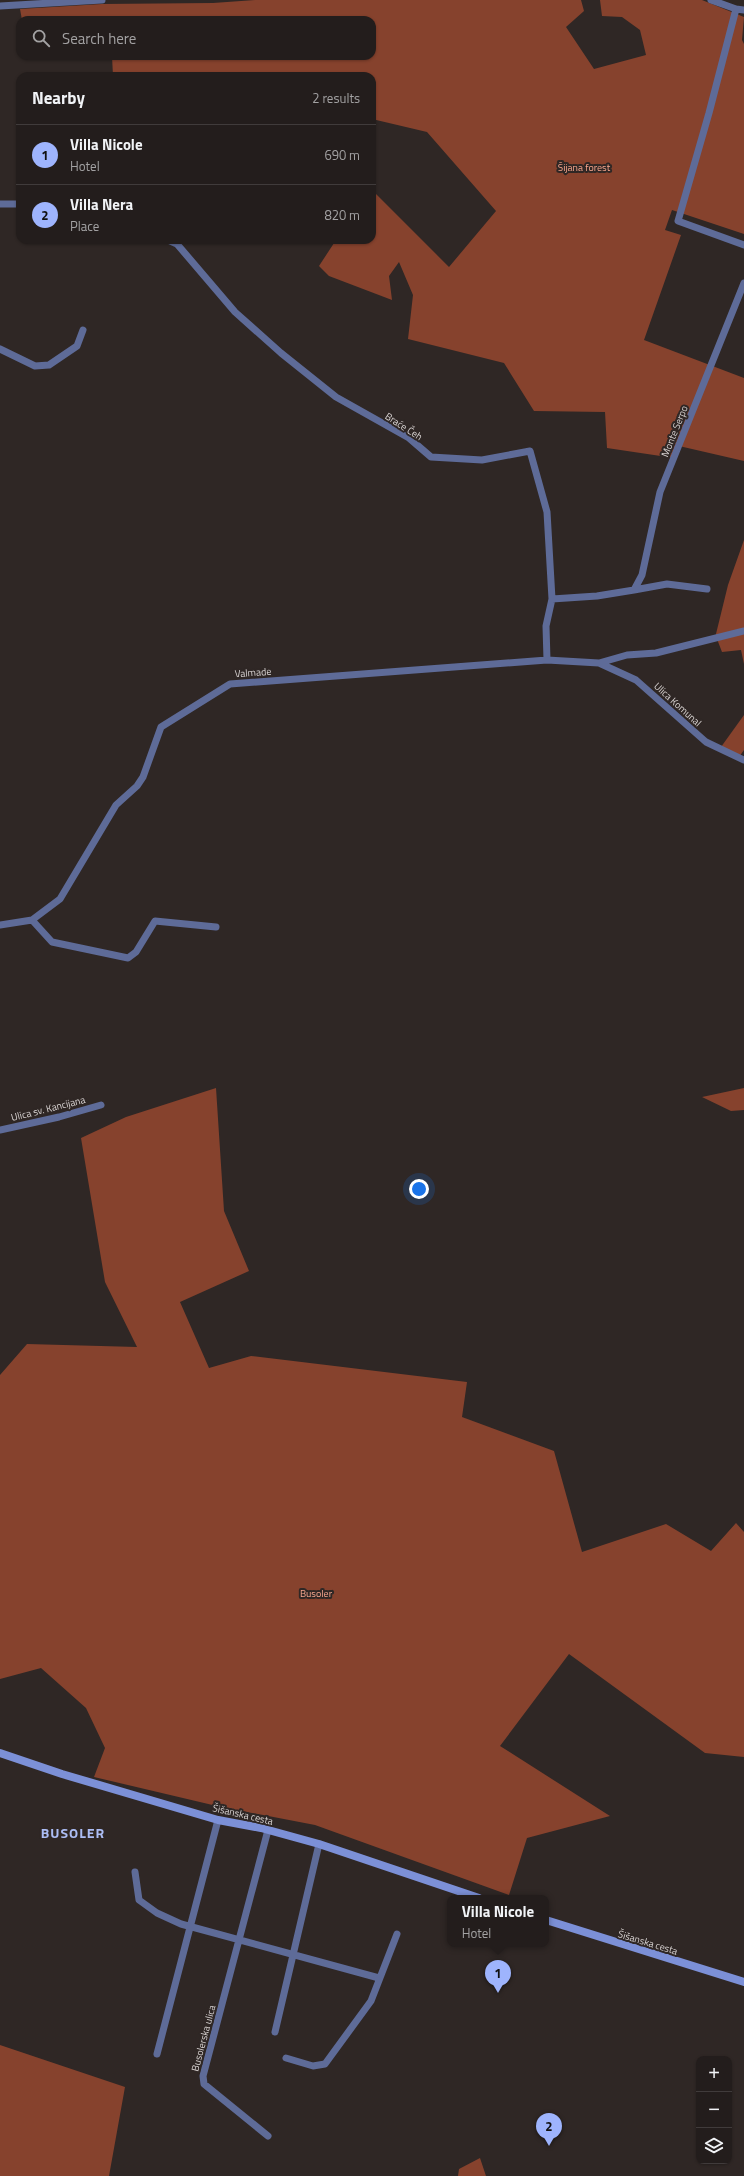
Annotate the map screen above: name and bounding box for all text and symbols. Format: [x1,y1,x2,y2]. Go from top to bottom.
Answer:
search box [16,16,376,60]
icon: search [30,27,52,49]
text: Search here [62,27,136,50]
text: Nearby [32,85,85,111]
text: 2 results [312,88,360,108]
text: Villa Nicole [70,133,143,156]
text: 1 [41,145,49,165]
text: 690 m [324,145,360,165]
text: Hotel [70,156,100,176]
park label: Šijana forest [558,160,611,175]
text: Villa Nera [70,193,133,216]
text: 2 [41,205,49,225]
text: 820 m [324,205,360,225]
text: Place [70,216,99,236]
street label: Monte Serpo [657,403,692,459]
street label: Braće Čeh [382,409,425,444]
street label: Valmade [234,664,272,681]
street label: Ulica Komunal [650,679,705,730]
street label: Ulica sv. Kancijana [9,1092,87,1125]
your location [409,1179,429,1199]
park label: Busoler [300,1586,333,1601]
street label: Šišanska cesta [211,1800,275,1829]
district label: BUSOLER [41,1822,105,1843]
popup [447,1895,549,1947]
text: Villa Nicole [462,1900,534,1923]
text: Hotel [462,1923,491,1943]
street label: Šišanska cesta [616,1926,680,1959]
pin: 1 [485,1960,511,1993]
street label: Busolerska ulica [187,2003,220,2073]
map controls [696,2056,732,2164]
button: + [696,2056,732,2092]
button: − [696,2092,732,2128]
pin: 2 [536,2113,562,2146]
button: layers [696,2128,732,2164]

